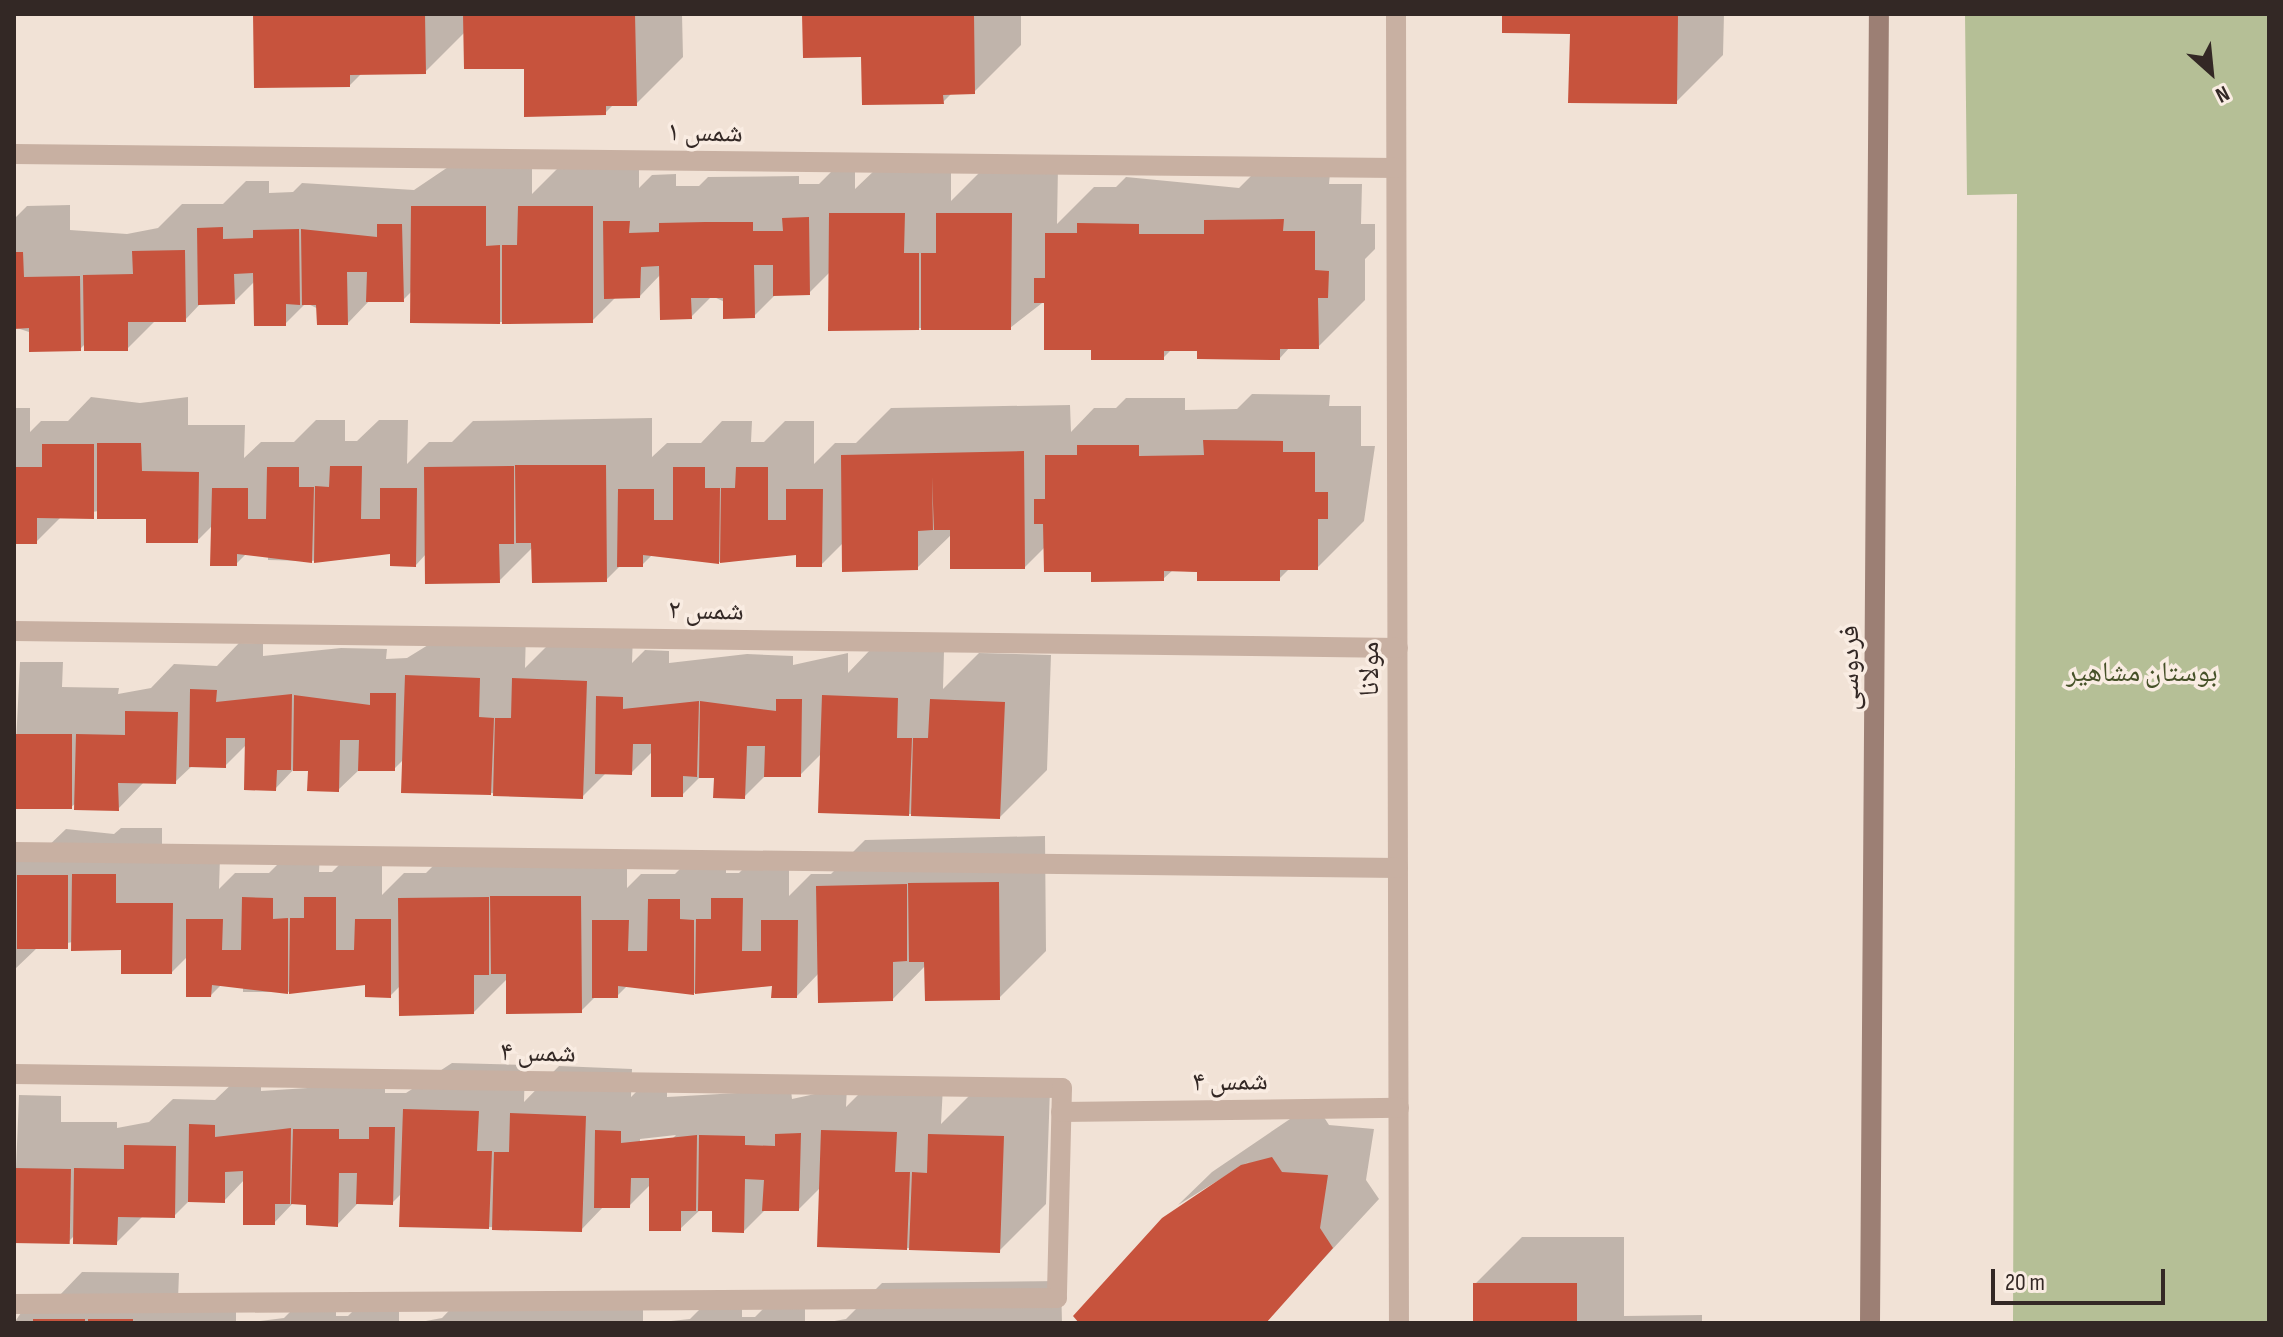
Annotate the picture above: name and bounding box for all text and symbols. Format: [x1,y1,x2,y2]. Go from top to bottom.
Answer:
north arrow [2171,32,2251,112]
text: N [2211,79,2233,109]
street label: شمس ۱ [667,116,743,150]
street label: شمس ۲ [668,594,744,628]
street label: فردوسی [1833,625,1867,711]
street label: مولانا [1353,641,1387,697]
park label: بوستان مشاهیر [2066,656,2218,690]
street label: شمس ۴ [500,1036,576,1070]
street label: شمس ۴ [1192,1065,1268,1099]
scale bar [1995,1253,2169,1303]
text: 20 m [2005,1268,2045,1297]

